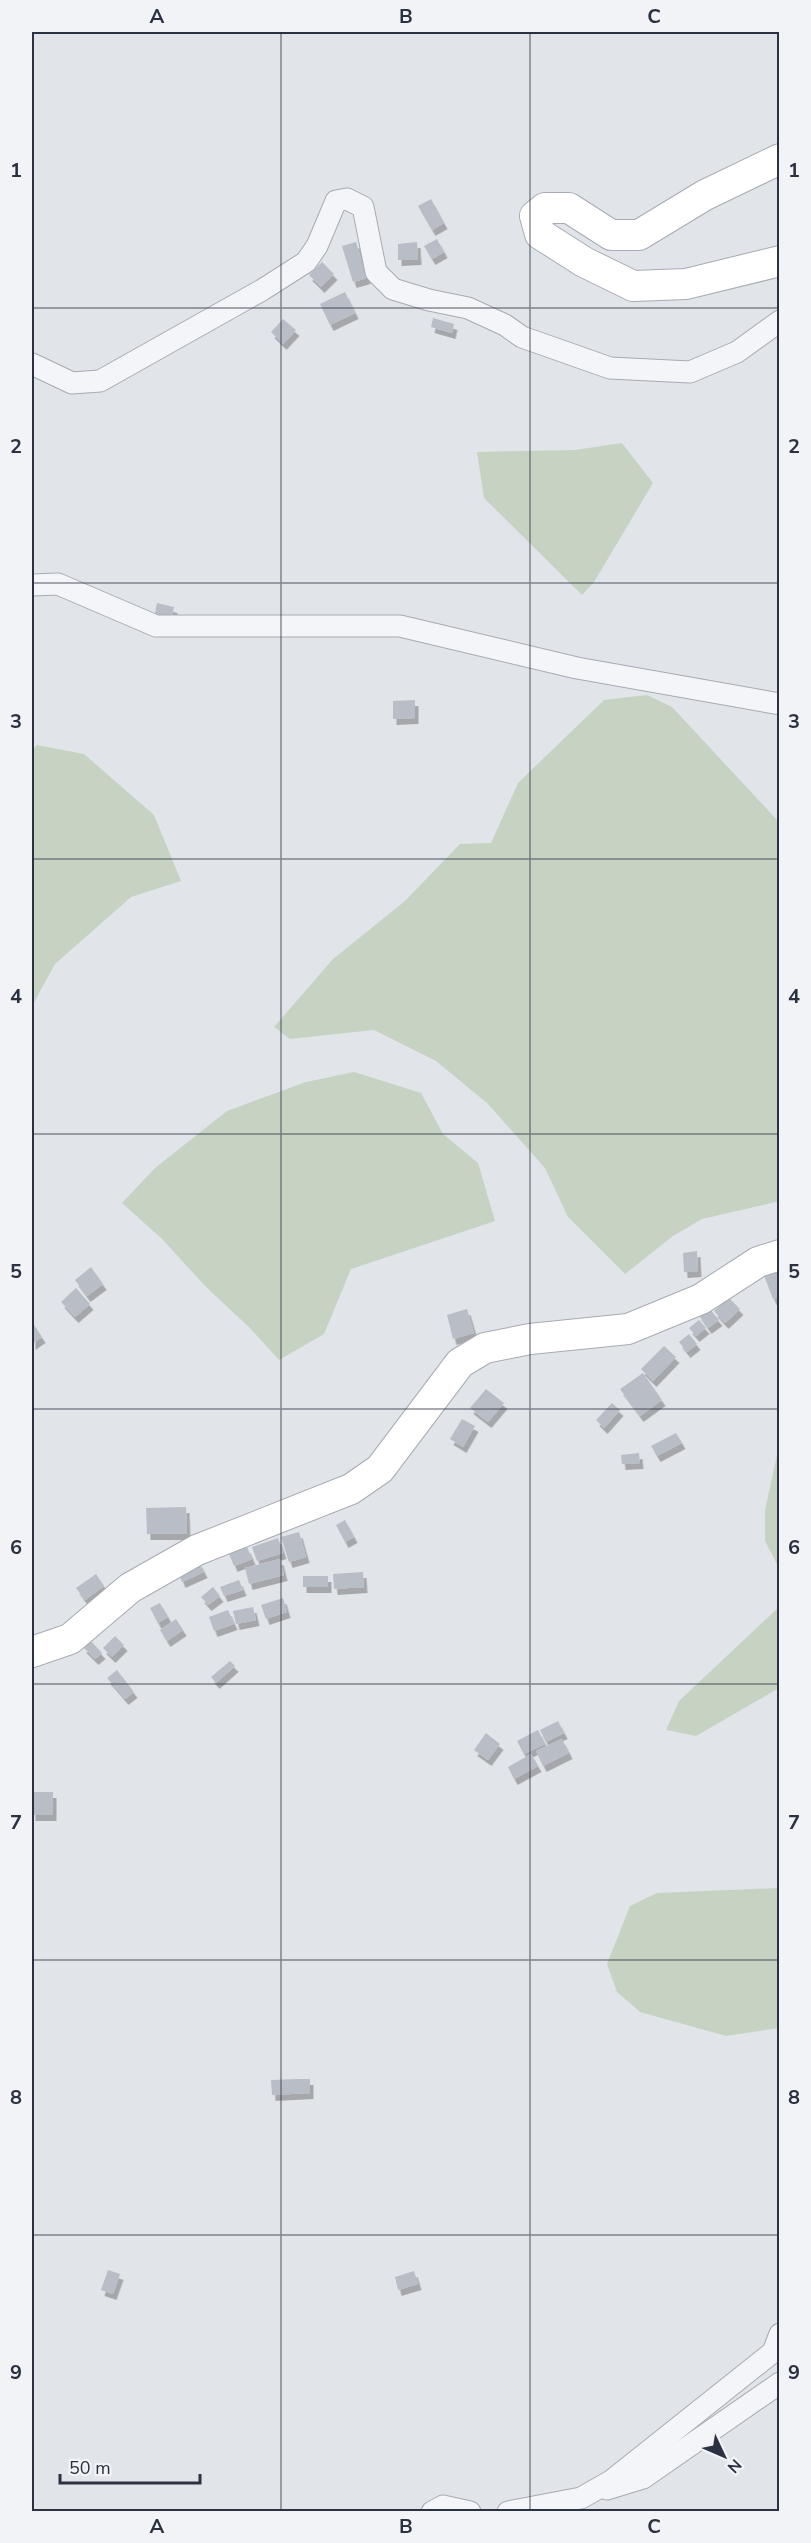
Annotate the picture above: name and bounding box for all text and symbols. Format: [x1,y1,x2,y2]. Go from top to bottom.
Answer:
text: A [150,3,165,30]
text: B [399,3,413,30]
text: C [647,3,661,30]
text: 1 [10,157,22,184]
text: 1 [788,157,800,184]
text: 2 [10,433,22,460]
text: 2 [788,433,800,460]
text: 3 [10,708,22,735]
text: 3 [788,708,800,735]
text: 4 [10,983,22,1010]
text: 4 [788,983,800,1010]
text: 5 [10,1258,22,1285]
text: 5 [788,1258,800,1285]
text: 6 [10,1534,22,1561]
text: 6 [788,1534,800,1561]
text: 7 [10,1809,22,1836]
text: 7 [788,1809,800,1836]
text: 8 [10,2084,22,2111]
text: 8 [788,2084,800,2111]
text: 9 [10,2359,22,2386]
text: 9 [788,2359,800,2386]
north arrow [694,2426,754,2486]
scale bar [60,2447,200,2485]
text: N [722,2454,746,2478]
text: 50 m [69,2456,111,2480]
text: A [150,2513,165,2540]
text: B [399,2513,413,2540]
text: C [647,2513,661,2540]

